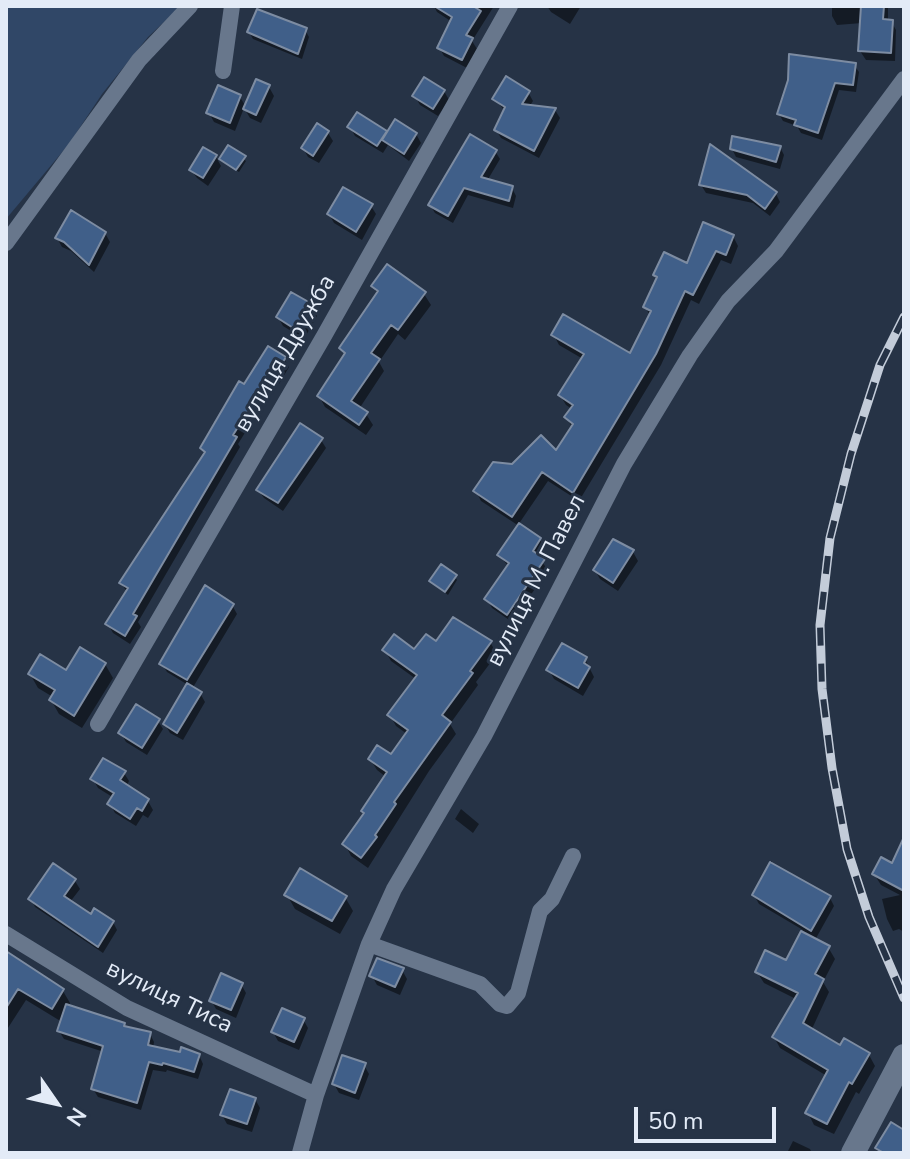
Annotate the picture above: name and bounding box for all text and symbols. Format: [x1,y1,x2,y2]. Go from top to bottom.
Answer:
street label: вулиця Дружба [229,270,343,438]
street label: вулиця М. Павел [481,490,593,672]
street label: вулиця Тиса [101,955,237,1041]
north arrow [16,1063,96,1143]
scale bar [638,1091,780,1141]
text: N [59,1101,93,1132]
text: 50 m [648,1105,704,1137]

